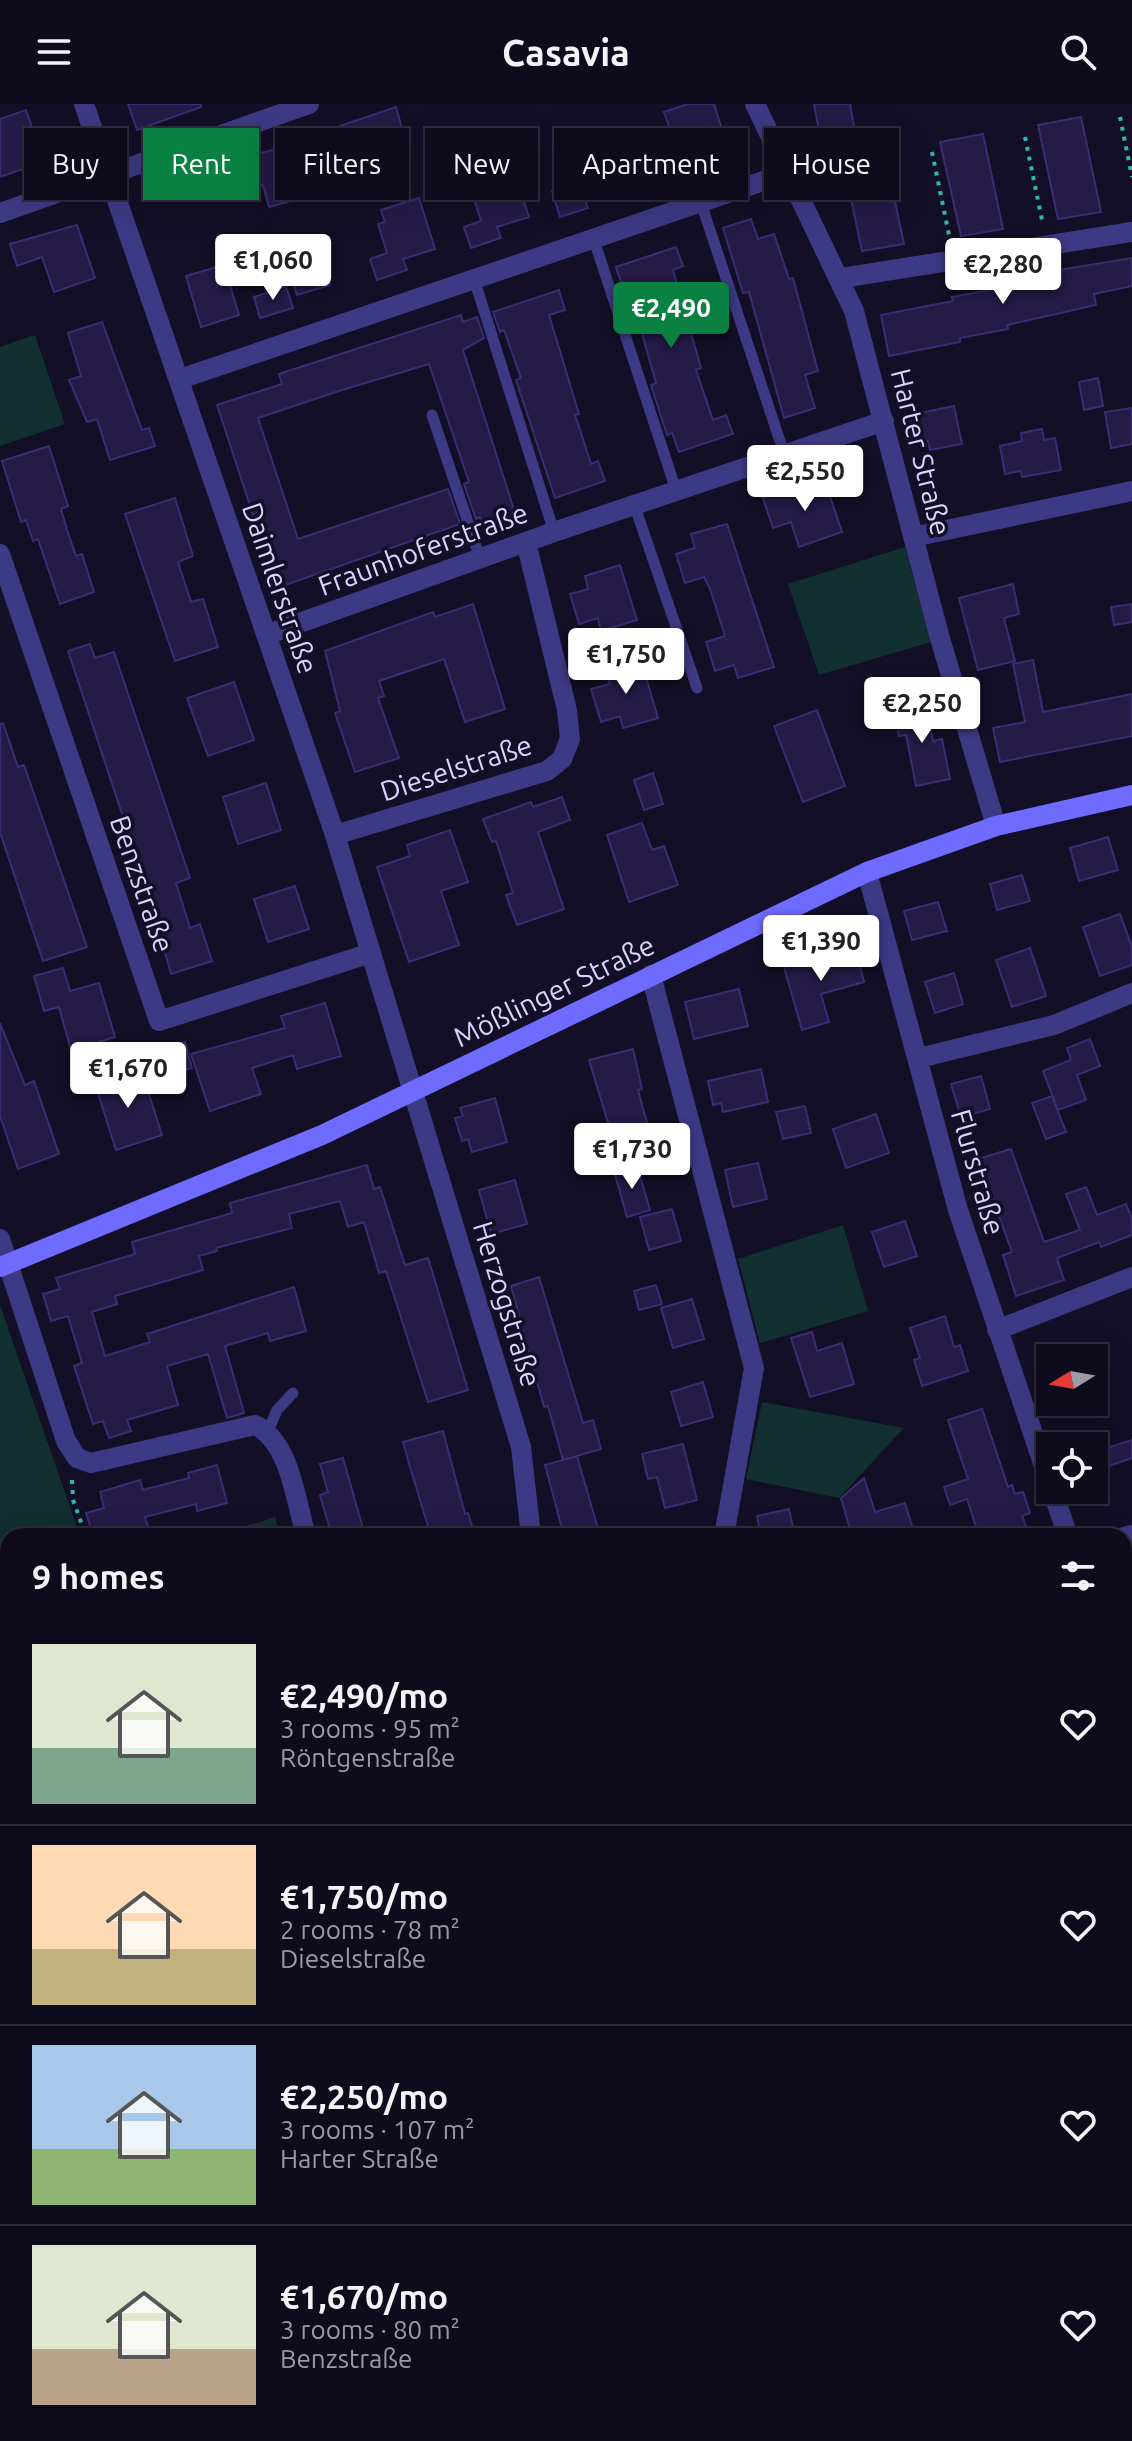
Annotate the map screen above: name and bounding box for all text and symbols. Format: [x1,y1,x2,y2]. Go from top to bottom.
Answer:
icon: menu [32,30,76,74]
icon: search [1056,30,1100,74]
text: Casavia [502,32,630,73]
chip: Buy [24,128,127,200]
chip: Rent [143,128,259,200]
chip: Filters [275,128,409,200]
chip: New [425,128,538,200]
chip: Apartment [554,128,748,200]
chip: House [764,128,899,200]
pin: €1,060 [208,234,338,302]
pin: €2,280 [938,238,1068,306]
text: €1,060 [233,245,313,274]
text: €2,280 [963,249,1043,278]
pin: €2,490 [606,282,736,350]
text: €2,490 [631,293,711,322]
street label: Harter Straße [886,365,957,539]
pin: €2,550 [740,445,870,513]
text: €2,550 [765,456,845,485]
street label: Fraunhoferstraße [314,496,532,601]
street label: Daimlerstraße [237,498,324,678]
pin: €1,750 [561,628,691,696]
text: €1,750 [586,639,666,668]
pin: €2,250 [857,677,987,745]
text: €2,250 [882,688,962,717]
street label: Dieselstraße [376,728,536,807]
street label: Benzstraße [105,811,180,956]
pin: €1,390 [756,915,886,983]
text: €1,390 [781,926,861,955]
street label: Mößlinger Straße [448,929,659,1053]
pin: €1,670 [63,1042,193,1110]
text: €1,670 [88,1053,168,1082]
street label: Flurstraße [946,1106,1011,1238]
pin: €1,730 [567,1123,697,1191]
text: €1,730 [592,1134,672,1163]
street label: Herzogstraße [468,1217,547,1390]
north arrow [1036,1344,1108,1416]
map controls [1036,1344,1108,1504]
button: locate [1036,1432,1108,1504]
icon: filters [1056,1554,1100,1598]
text: 9 homes [32,1557,165,1595]
icon: home [96,1676,192,1772]
text: €2,490/mo [280,1676,448,1714]
icon: heart [1056,1702,1100,1746]
text: 3 rooms · 95 m² [280,1714,460,1743]
text: Röntgenstraße [280,1743,455,1772]
icon: home [96,1877,192,1973]
text: €1,750/mo [280,1877,448,1915]
icon: heart [1056,1903,1100,1947]
text: 2 rooms · 78 m² [280,1915,460,1944]
text: Dieselstraße [280,1944,426,1973]
icon: home [96,2077,192,2173]
text: €2,250/mo [280,2077,448,2115]
icon: heart [1056,2103,1100,2147]
text: 3 rooms · 107 m² [280,2115,475,2144]
text: Harter Straße [280,2144,439,2173]
icon: home [96,2277,192,2373]
text: €1,670/mo [280,2277,448,2315]
icon: heart [1056,2303,1100,2347]
text: 3 rooms · 80 m² [280,2315,460,2344]
text: Benzstraße [280,2344,412,2373]

